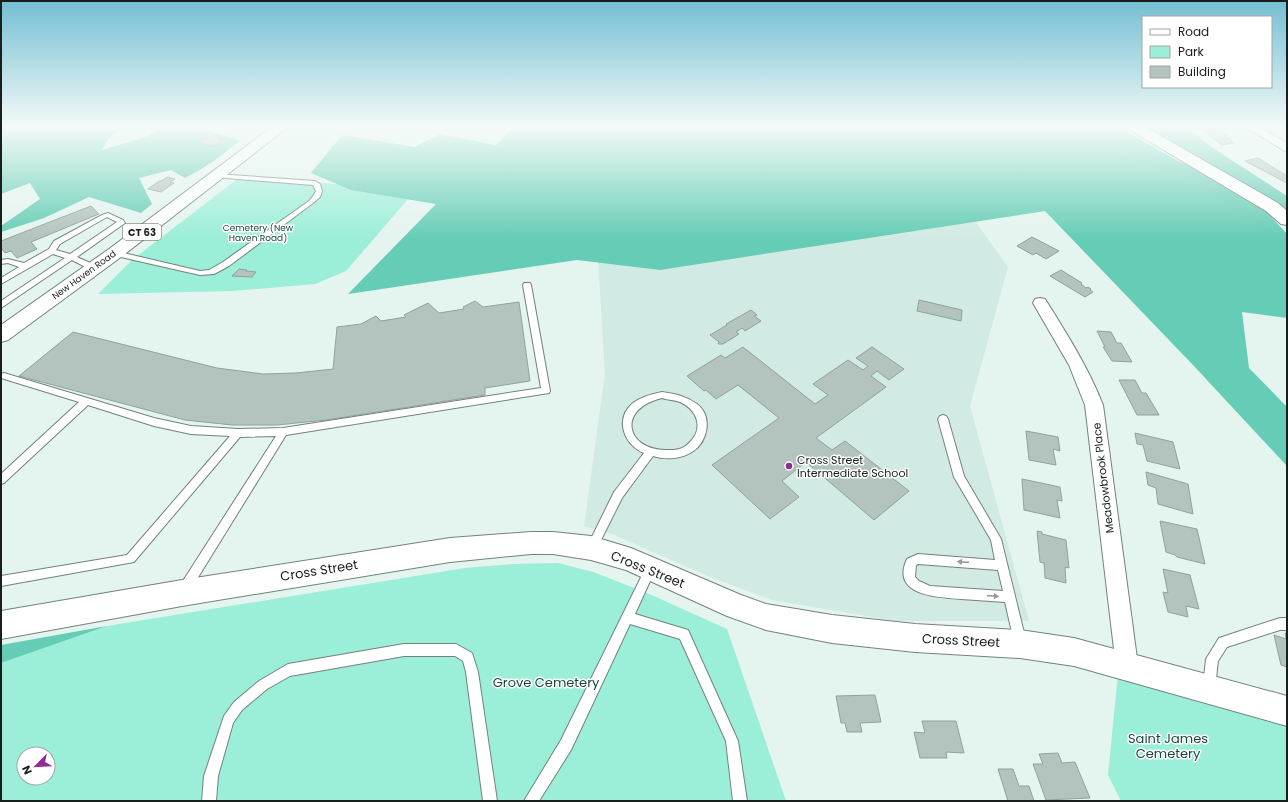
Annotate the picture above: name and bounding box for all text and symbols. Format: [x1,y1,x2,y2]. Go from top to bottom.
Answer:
legend [1142,16,1272,88]
text: Road [1178,23,1209,40]
text: Park [1178,43,1205,60]
text: Building [1178,63,1226,80]
park label: Cemetery (New Haven Road) [223,222,294,244]
road number: CT 63 [123,224,161,240]
street label: New Haven Road [50,248,118,302]
street label: Meadowbrook Place [1088,422,1118,534]
place label: Cross Street Intermediate School [797,452,908,481]
marker: Cross Street Intermediate School [784,461,794,471]
street label: Cross Street [608,546,688,593]
street label: Cross Street [279,555,360,586]
one-way arrow [957,559,969,566]
one-way arrow [987,593,999,600]
street label: Cross Street [921,629,1001,652]
park label: Grove Cemetery [493,673,600,692]
park label: Saint James Cemetery [1128,729,1208,763]
north arrow [16,746,56,786]
text: N [18,763,36,777]

